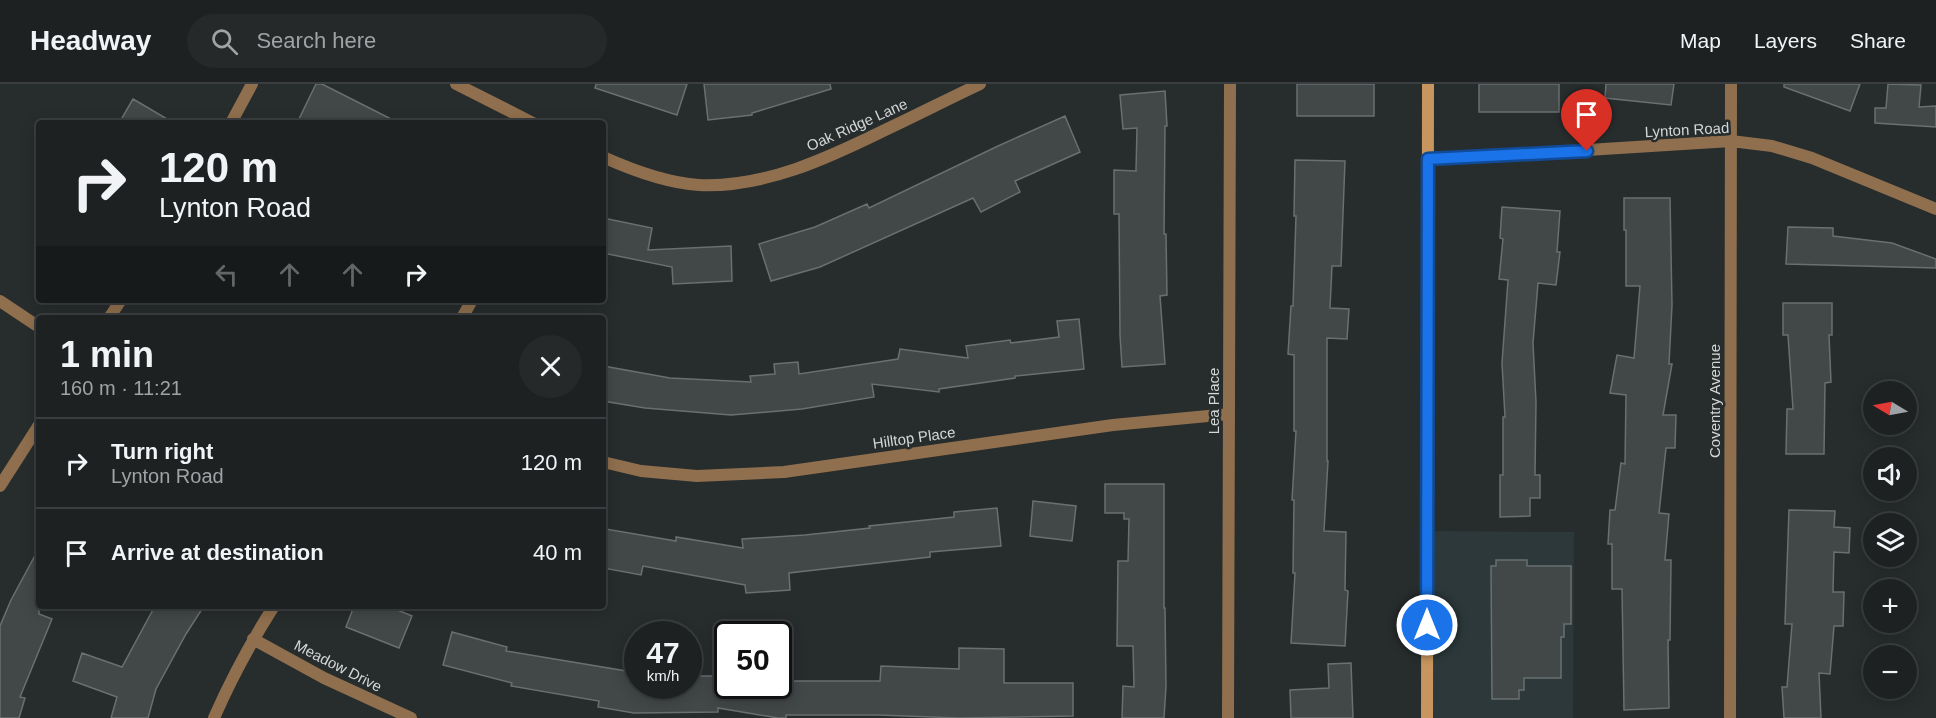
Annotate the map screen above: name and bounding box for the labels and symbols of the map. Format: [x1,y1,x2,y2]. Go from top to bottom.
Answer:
pin [1561,89,1612,151]
street label: Oak Ridge Lane [804,95,910,154]
street label: Lynton Road [1644,119,1730,140]
street label: Coventry Avenue [1706,344,1723,458]
street label: Lea Place [1205,368,1222,434]
north arrow [1863,381,1917,435]
street label: Hilltop Place [871,423,956,452]
position arrow [1395,593,1459,657]
speed limit sign: 50 [714,621,792,699]
street label: Meadow Drive [292,636,385,695]

